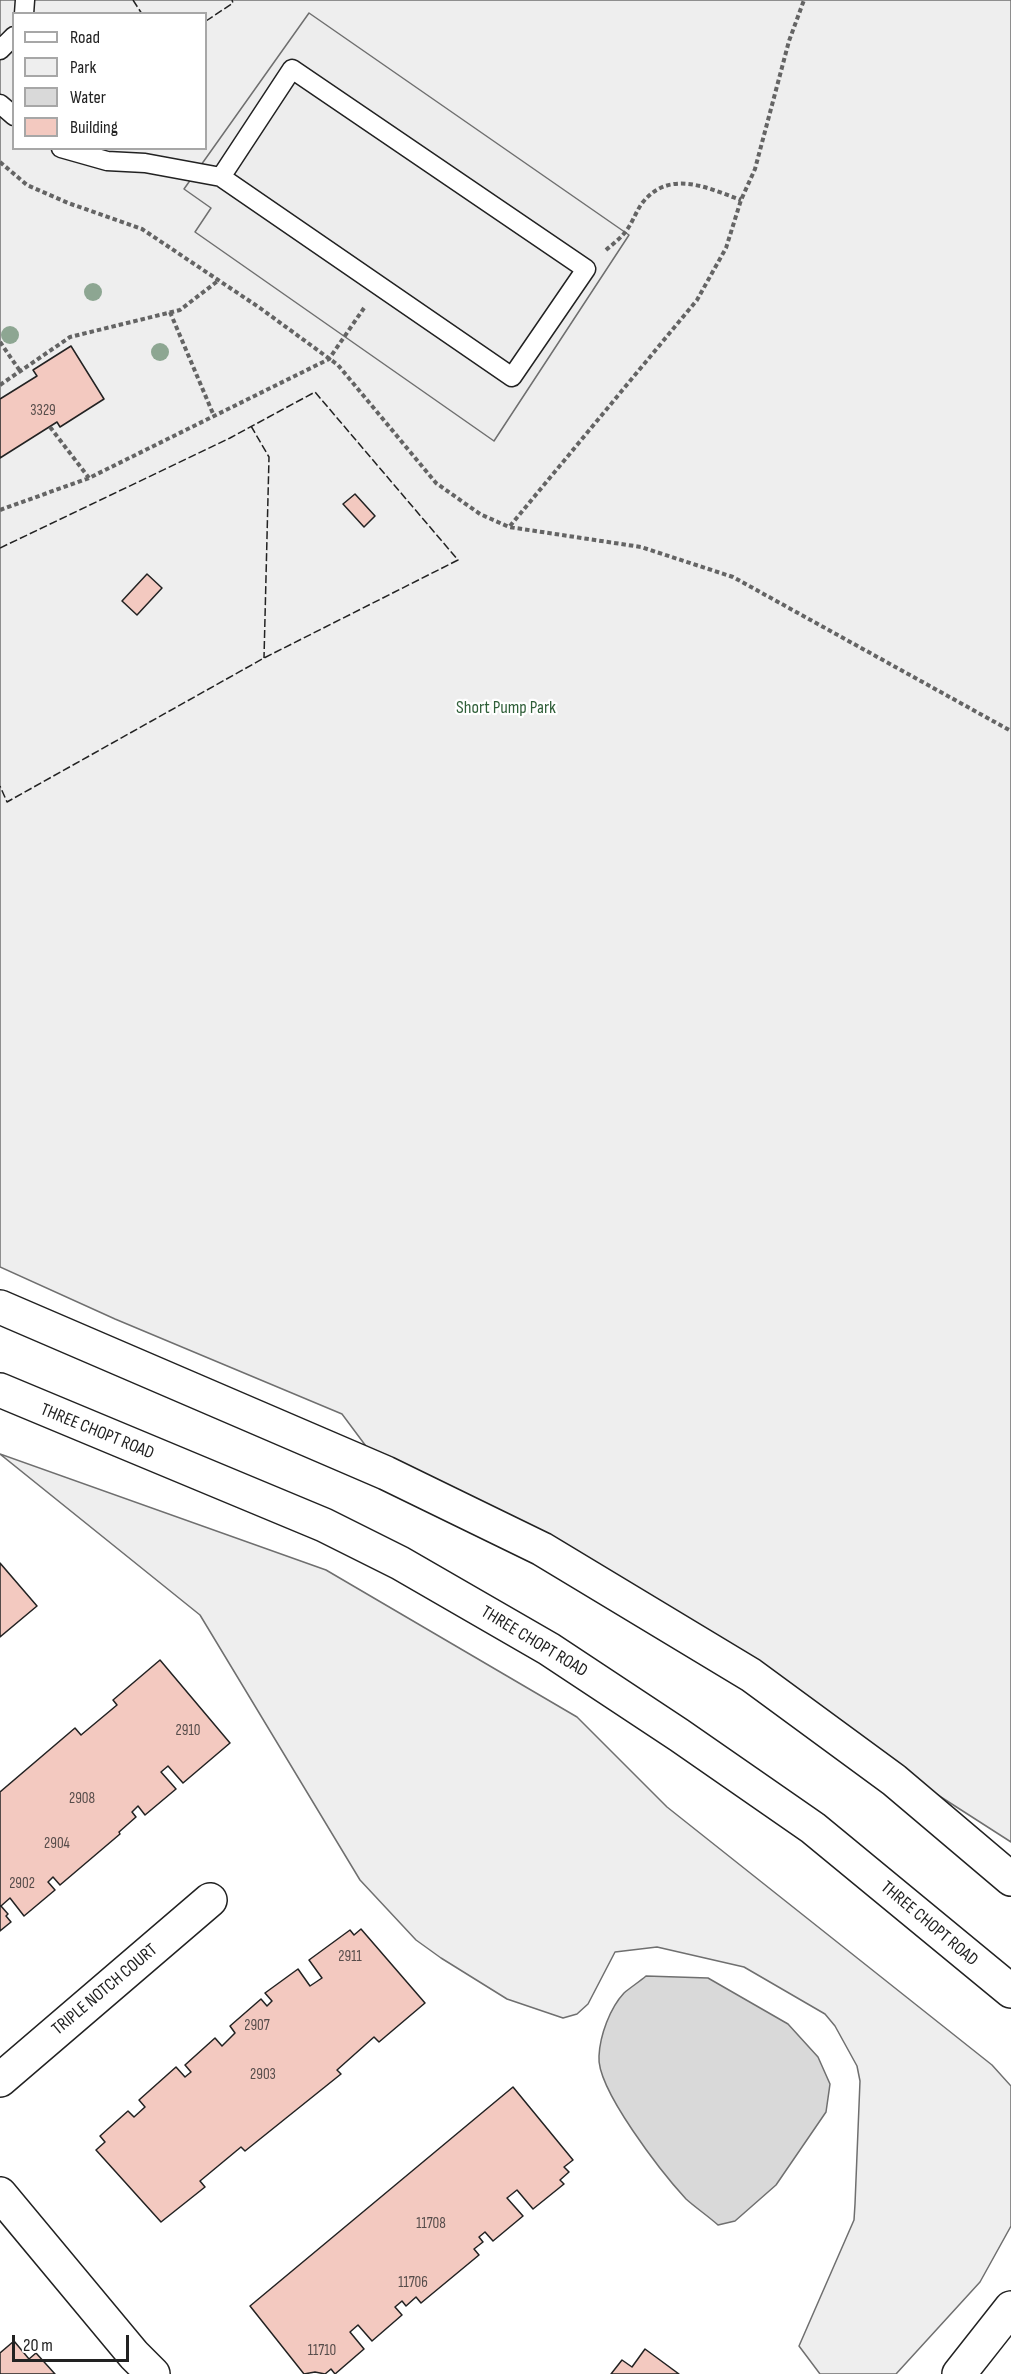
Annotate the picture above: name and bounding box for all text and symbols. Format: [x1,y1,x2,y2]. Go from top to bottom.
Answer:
legend [12,12,207,150]
text: Road [70,27,100,48]
text: Park [70,57,96,78]
text: Water [70,87,106,108]
text: Building [70,117,118,138]
house number: 3329 [30,402,56,420]
park label: Short Pump Park [456,697,556,719]
street label: THREE CHOPT ROAD [37,1399,157,1465]
street label: THREE CHOPT ROAD [477,1602,591,1682]
house number: 2910 [176,1722,200,1740]
house number: 2908 [69,1790,95,1808]
house number: 2904 [44,1835,70,1853]
house number: 2902 [9,1875,35,1893]
street label: THREE CHOPT ROAD [876,1877,982,1971]
street label: TRIPLE NOTCH COURT [48,1940,162,2040]
house number: 2911 [338,1948,362,1966]
house number: 2907 [244,2017,270,2035]
house number: 2903 [250,2066,276,2084]
house number: 11708 [416,2215,446,2233]
house number: 11706 [398,2274,428,2292]
scale bar [15,2323,132,2361]
text: 20 m [23,2335,53,2356]
house number: 11710 [308,2342,336,2360]

